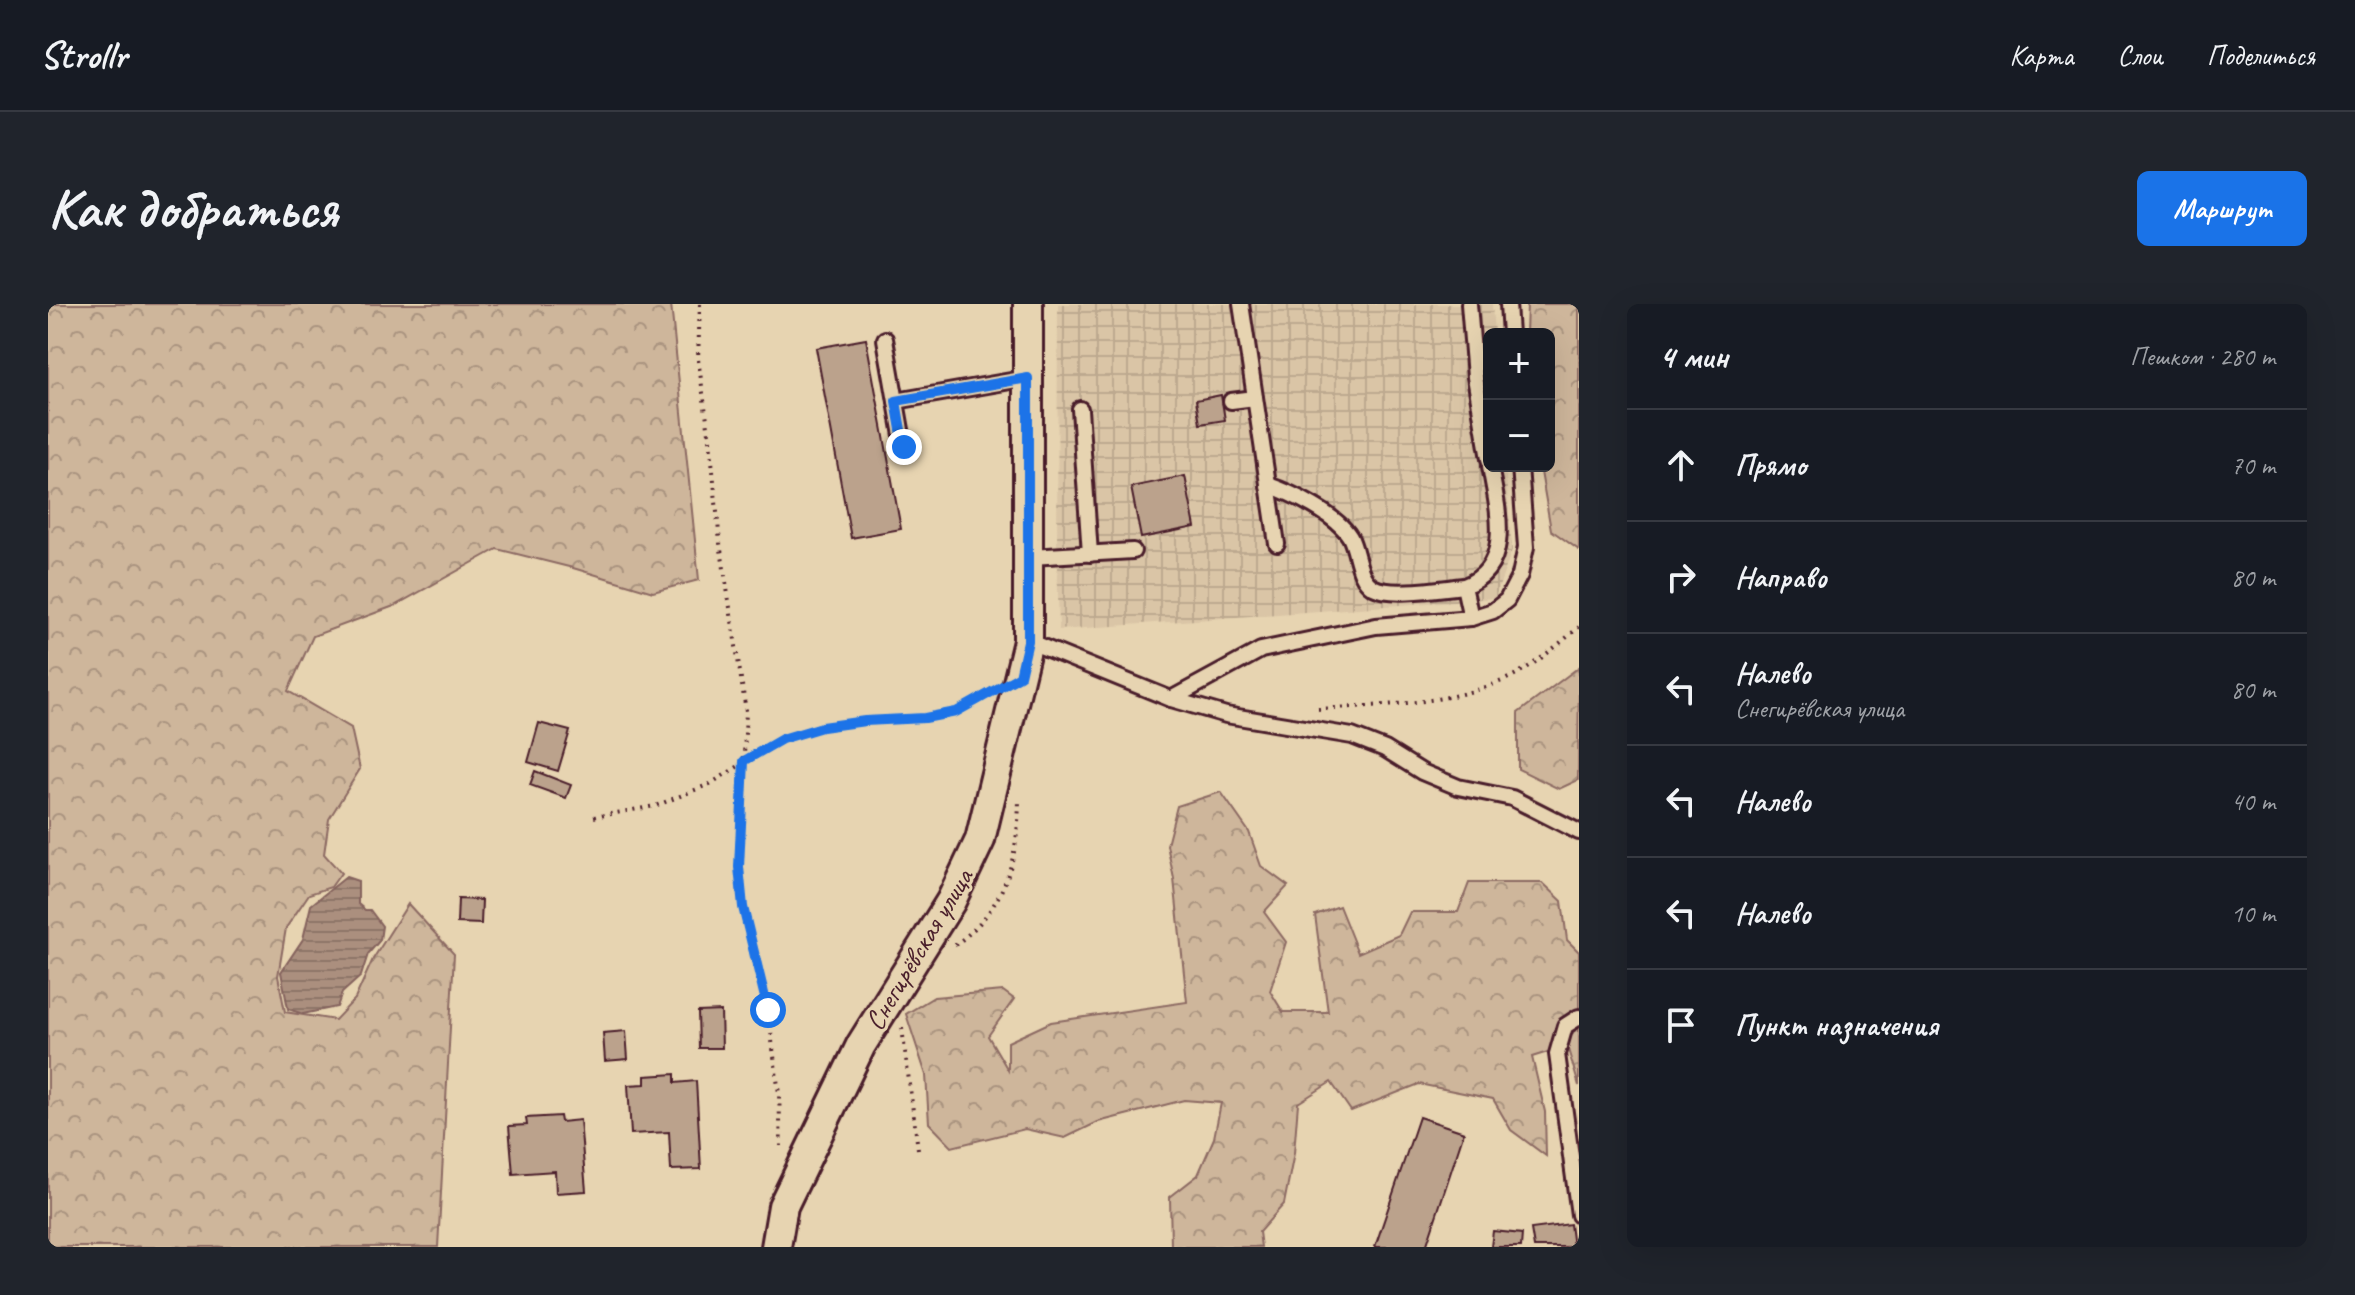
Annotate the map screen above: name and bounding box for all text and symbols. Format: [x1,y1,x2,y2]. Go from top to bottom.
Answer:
text: Strollr [40,32,127,79]
text: Карта [2010,38,2074,73]
text: Слои [2118,38,2163,73]
text: Поделиться [2207,38,2315,73]
button: Маршрут [2137,171,2307,246]
text: Как добраться [48,173,338,244]
map controls [1483,328,1555,472]
button: + [1483,328,1555,400]
text: 4 мин [1659,335,1728,378]
text: Пешком · 280 m [2130,340,2275,373]
button: − [1483,400,1555,472]
route end [886,429,922,465]
icon: ahead [1659,443,1703,487]
text: Прямо [1735,446,1806,484]
text: 70 m [2231,449,2275,482]
icon: right [1659,555,1703,599]
text: Направо [1735,558,1827,596]
text: 80 m [2231,561,2275,594]
text: Налево [1735,654,1811,692]
icon: left [1659,667,1703,711]
text: 80 m [2231,673,2275,706]
text: Снегирёвская улица [1735,692,1904,725]
icon: left [1659,779,1703,823]
text: Налево [1735,782,1811,820]
text: 40 m [2231,785,2275,818]
street label: Снегирёвская улица [857,861,981,1036]
icon: left [1659,891,1703,935]
text: Налево [1735,894,1811,932]
text: 10 m [2231,897,2275,930]
route start [750,992,786,1028]
icon: arrive [1659,1003,1703,1047]
text: Пункт назначения [1735,1006,1938,1044]

